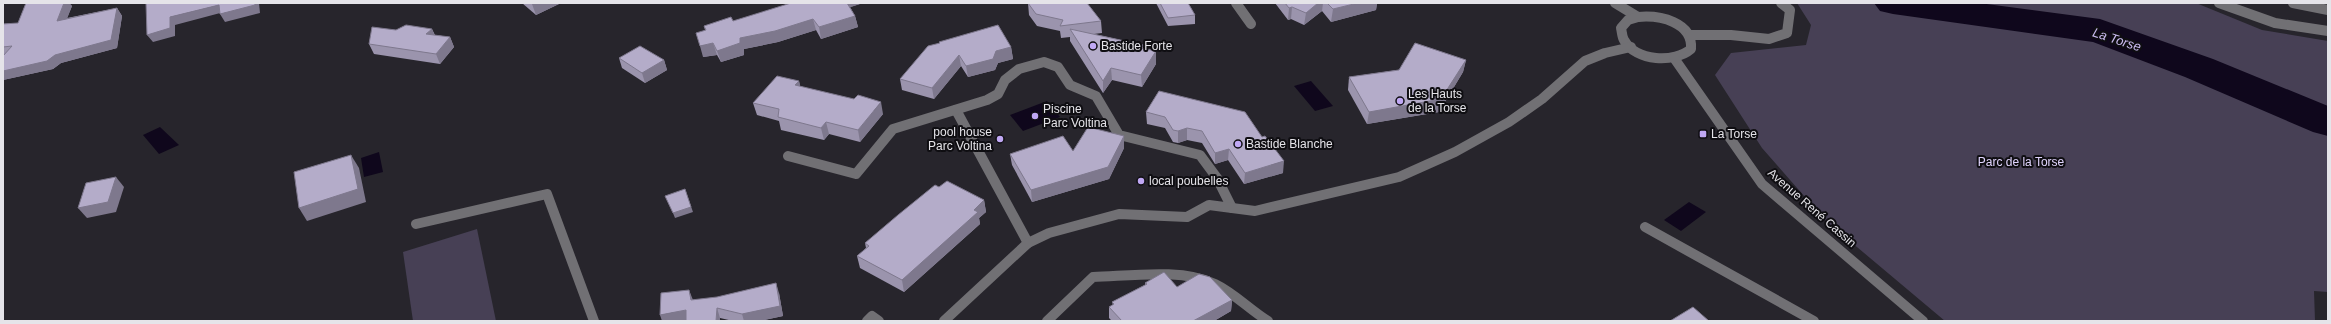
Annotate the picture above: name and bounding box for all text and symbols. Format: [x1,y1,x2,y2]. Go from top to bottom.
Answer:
water label: La Torse [2091,25,2143,54]
place label: Bastide Forte [1101,39,1173,53]
marker: Bastide Forte [1088,41,1098,51]
place label: Les Hauts de la Torse [1408,87,1467,115]
marker: Les Hauts de la Torse [1395,96,1405,106]
place label: Piscine Parc Voltina [1043,102,1107,130]
marker: Piscine Parc Voltina [1030,111,1040,121]
place label: pool house Parc Voltina [928,125,992,153]
place label: La Torse [1711,127,1757,141]
marker: La Torse [1698,129,1708,139]
marker: pool house Parc Voltina [995,134,1005,144]
place label: Bastide Blanche [1246,137,1333,151]
marker: Bastide Blanche [1233,139,1243,149]
park label: Parc de la Torse [1978,155,2065,169]
street label: Avenue René Cassin [1765,166,1859,250]
place label: local poubelles [1149,174,1228,188]
marker: local poubelles [1136,176,1146,186]

